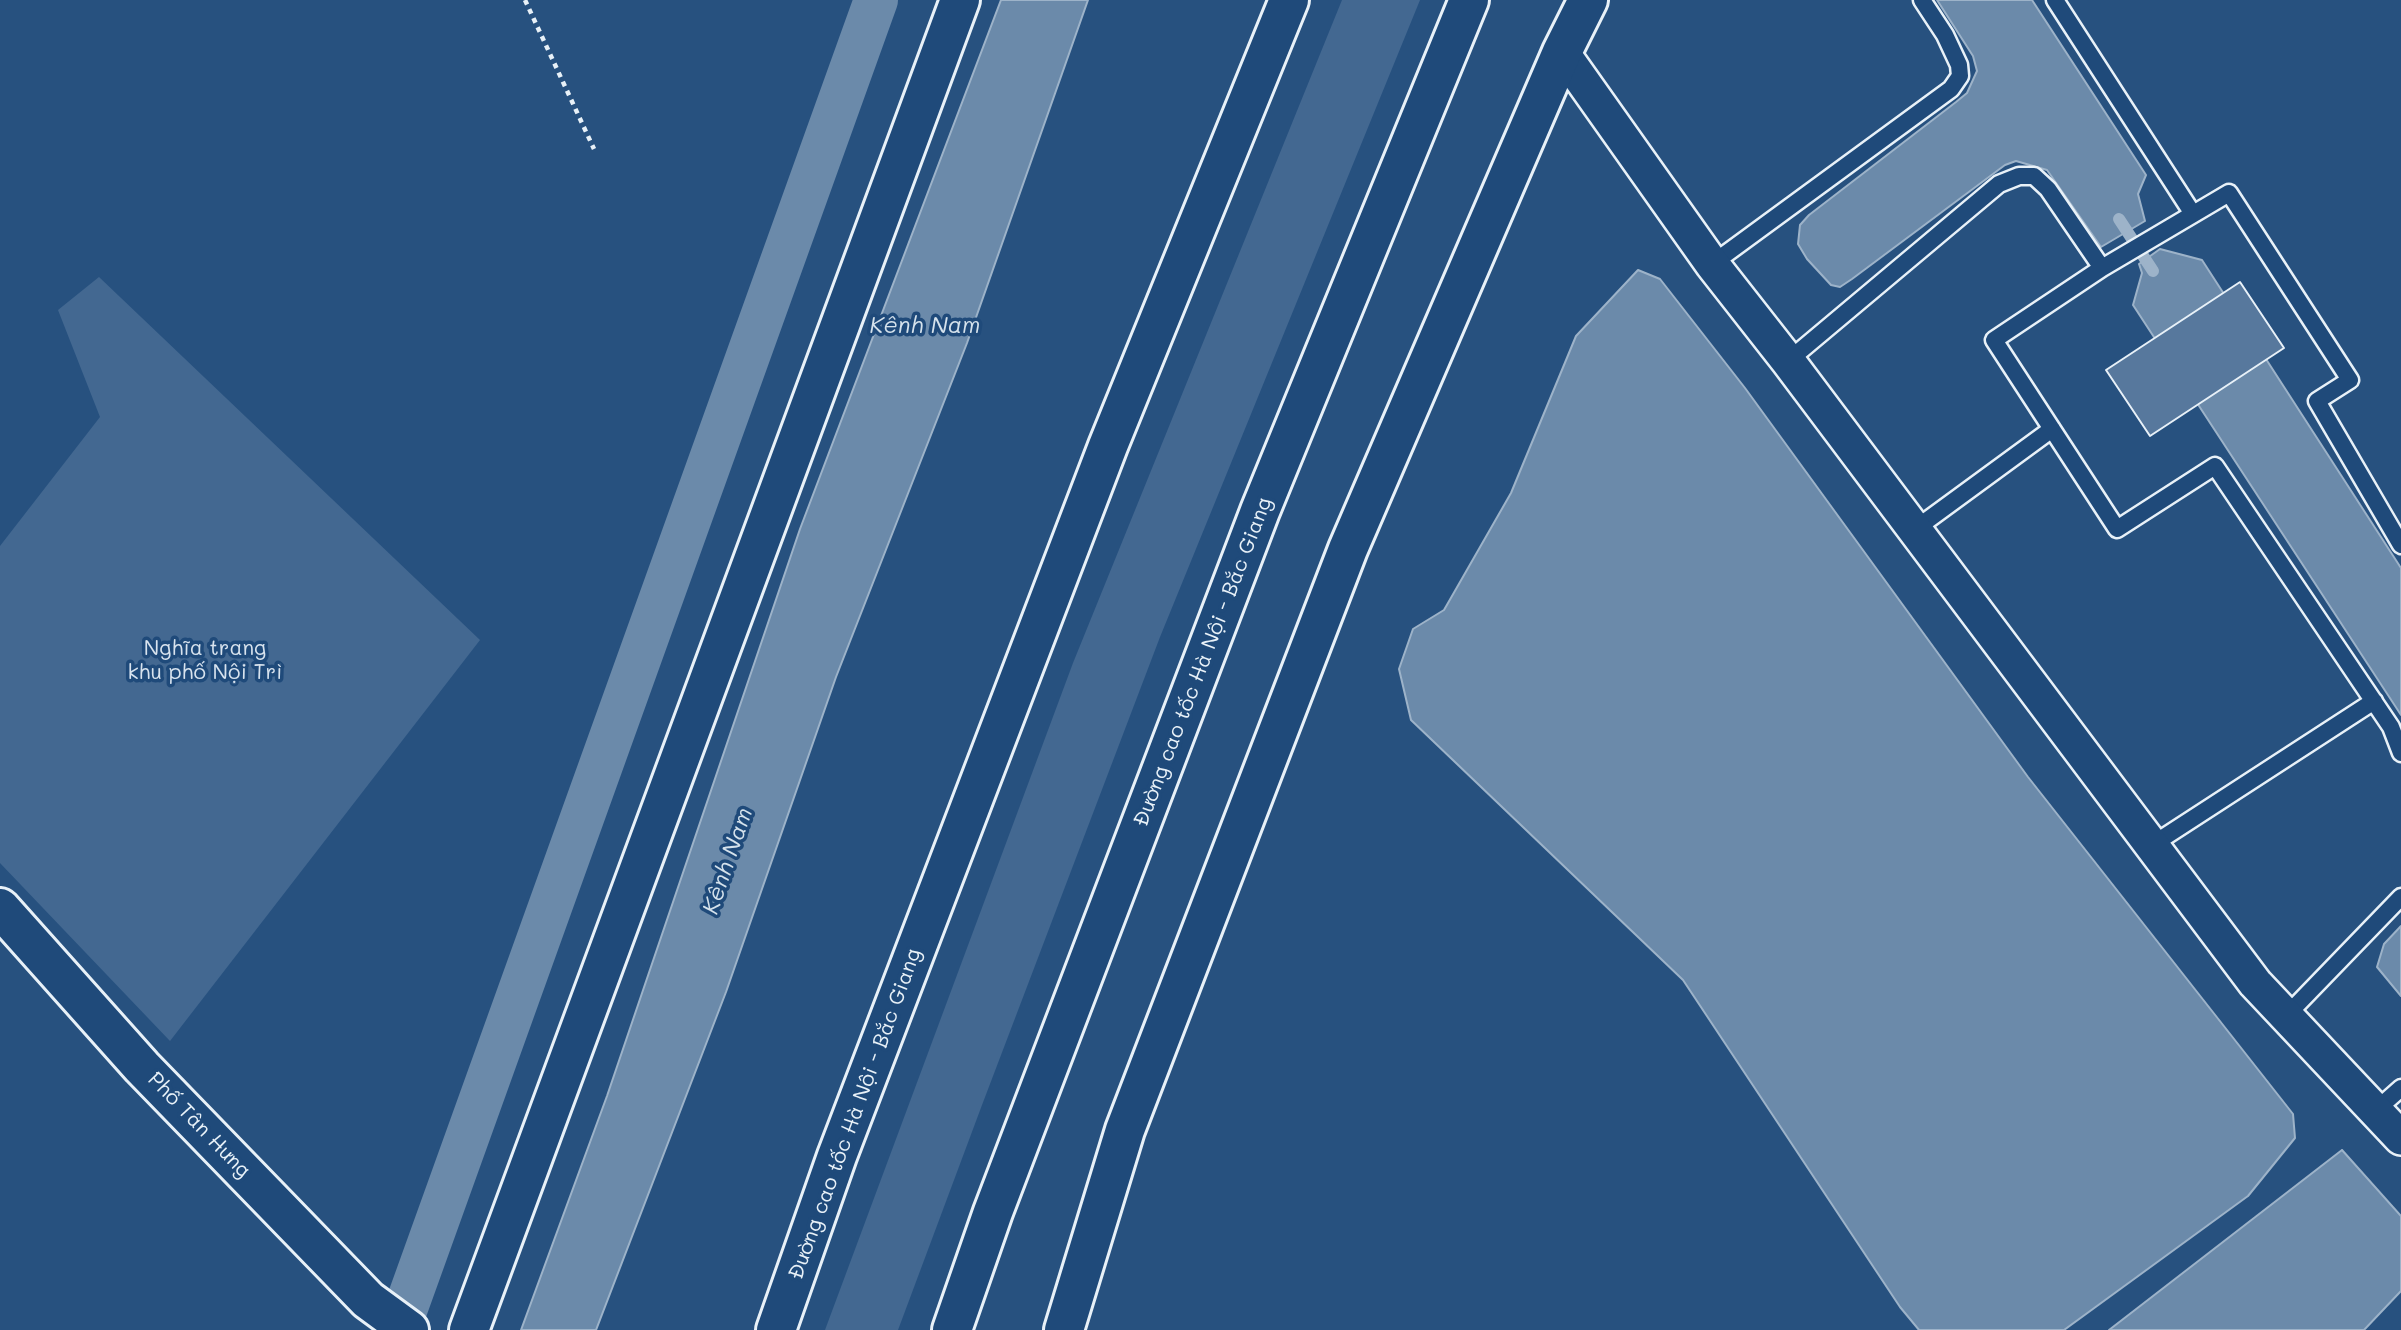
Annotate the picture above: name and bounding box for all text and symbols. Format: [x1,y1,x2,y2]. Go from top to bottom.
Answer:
water label: Kênh Nam [870,312,980,340]
street label: Đường cao tốc Hà Nội - Bắc Giang [1128,494,1278,830]
park label: Nghĩa trang khu phố Nội Trì [127,636,283,686]
water label: Kênh Nam [697,804,759,918]
street label: Đường cao tốc Hà Nội - Bắc Giang [783,945,927,1283]
street label: Phố Tân Hưng [142,1067,256,1183]

